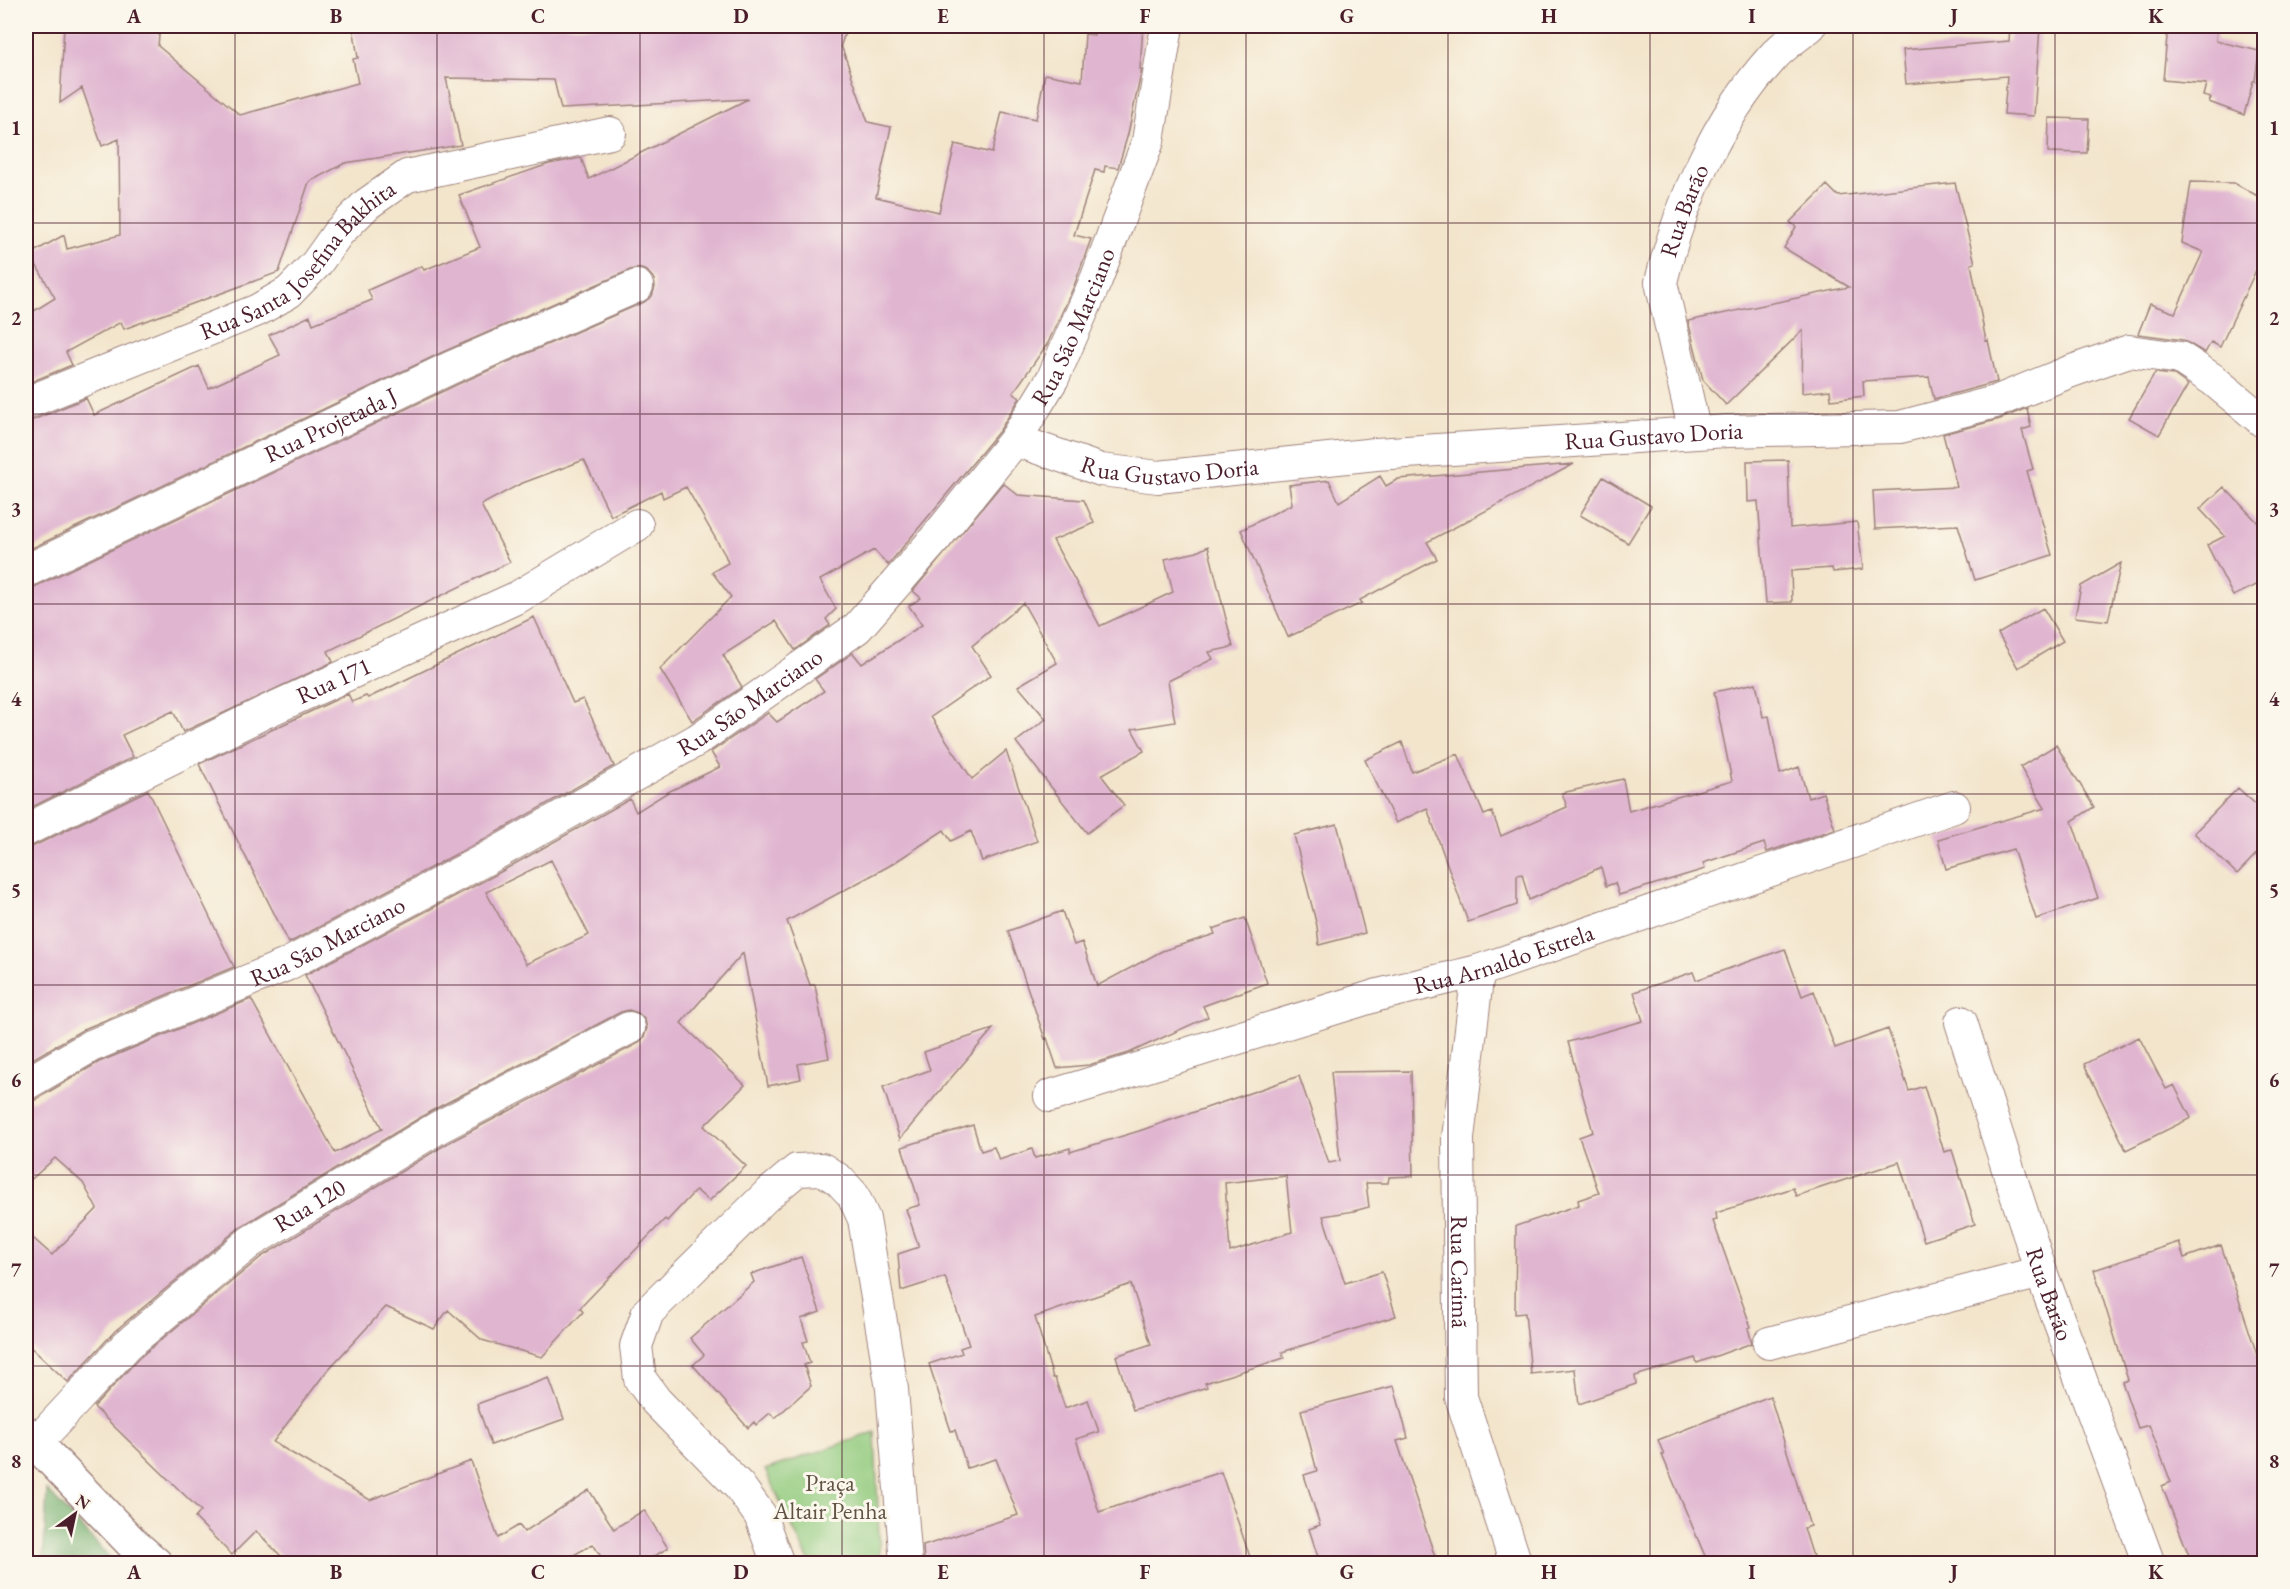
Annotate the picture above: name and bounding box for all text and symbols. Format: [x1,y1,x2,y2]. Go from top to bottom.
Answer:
text: A [126,3,142,29]
text: B [330,3,342,29]
text: C [531,3,545,29]
text: D [733,3,749,29]
text: E [937,3,949,29]
text: F [1140,3,1151,29]
text: G [1340,3,1354,29]
text: H [1541,3,1557,29]
text: I [1748,3,1756,29]
text: J [1948,3,1958,29]
text: K [2148,3,2164,29]
text: 1 [11,115,21,141]
text: 1 [2269,115,2279,141]
street label: Rua Barão [1652,158,1716,261]
street label: Rua Santa Josefina Bakhita [195,173,402,347]
street label: Rua São Marciano [1024,243,1122,411]
text: 2 [11,305,22,331]
text: 2 [2269,305,2280,331]
street label: Rua Projetada J [259,380,402,470]
street label: Rua Gustavo Doria [1563,415,1744,457]
street label: Rua Gustavo Doria [1077,448,1260,492]
text: 3 [11,496,21,522]
text: 3 [2269,496,2279,522]
street label: Rua São Marciano [672,641,829,763]
street label: Rua 171 [291,650,376,711]
text: 4 [11,686,22,712]
text: 4 [2269,686,2280,712]
text: 5 [11,877,21,903]
text: 5 [2269,877,2279,903]
street label: Rua São Marciano [245,889,410,993]
street label: Rua Arnaldo Estrela [1410,916,1598,1001]
text: 6 [11,1067,22,1093]
text: 6 [2269,1067,2280,1093]
street label: Rua 120 [268,1172,351,1239]
street label: Rua Carimã [1444,1215,1476,1329]
street label: Rua Barão [2019,1243,2081,1345]
text: 7 [11,1257,22,1283]
text: 7 [2269,1257,2280,1283]
text: 8 [11,1448,21,1474]
text: 8 [2269,1448,2279,1474]
park label: Praça Altair Penha [772,1467,888,1526]
north arrow [45,1484,105,1544]
text: N [72,1490,94,1514]
text: A [126,1559,142,1585]
text: B [330,1559,342,1585]
text: C [531,1559,545,1585]
text: D [733,1559,749,1585]
text: E [937,1559,949,1585]
text: F [1140,1559,1151,1585]
text: G [1340,1559,1354,1585]
text: H [1541,1559,1557,1585]
text: I [1748,1559,1756,1585]
text: J [1948,1559,1958,1585]
text: K [2148,1559,2164,1585]

